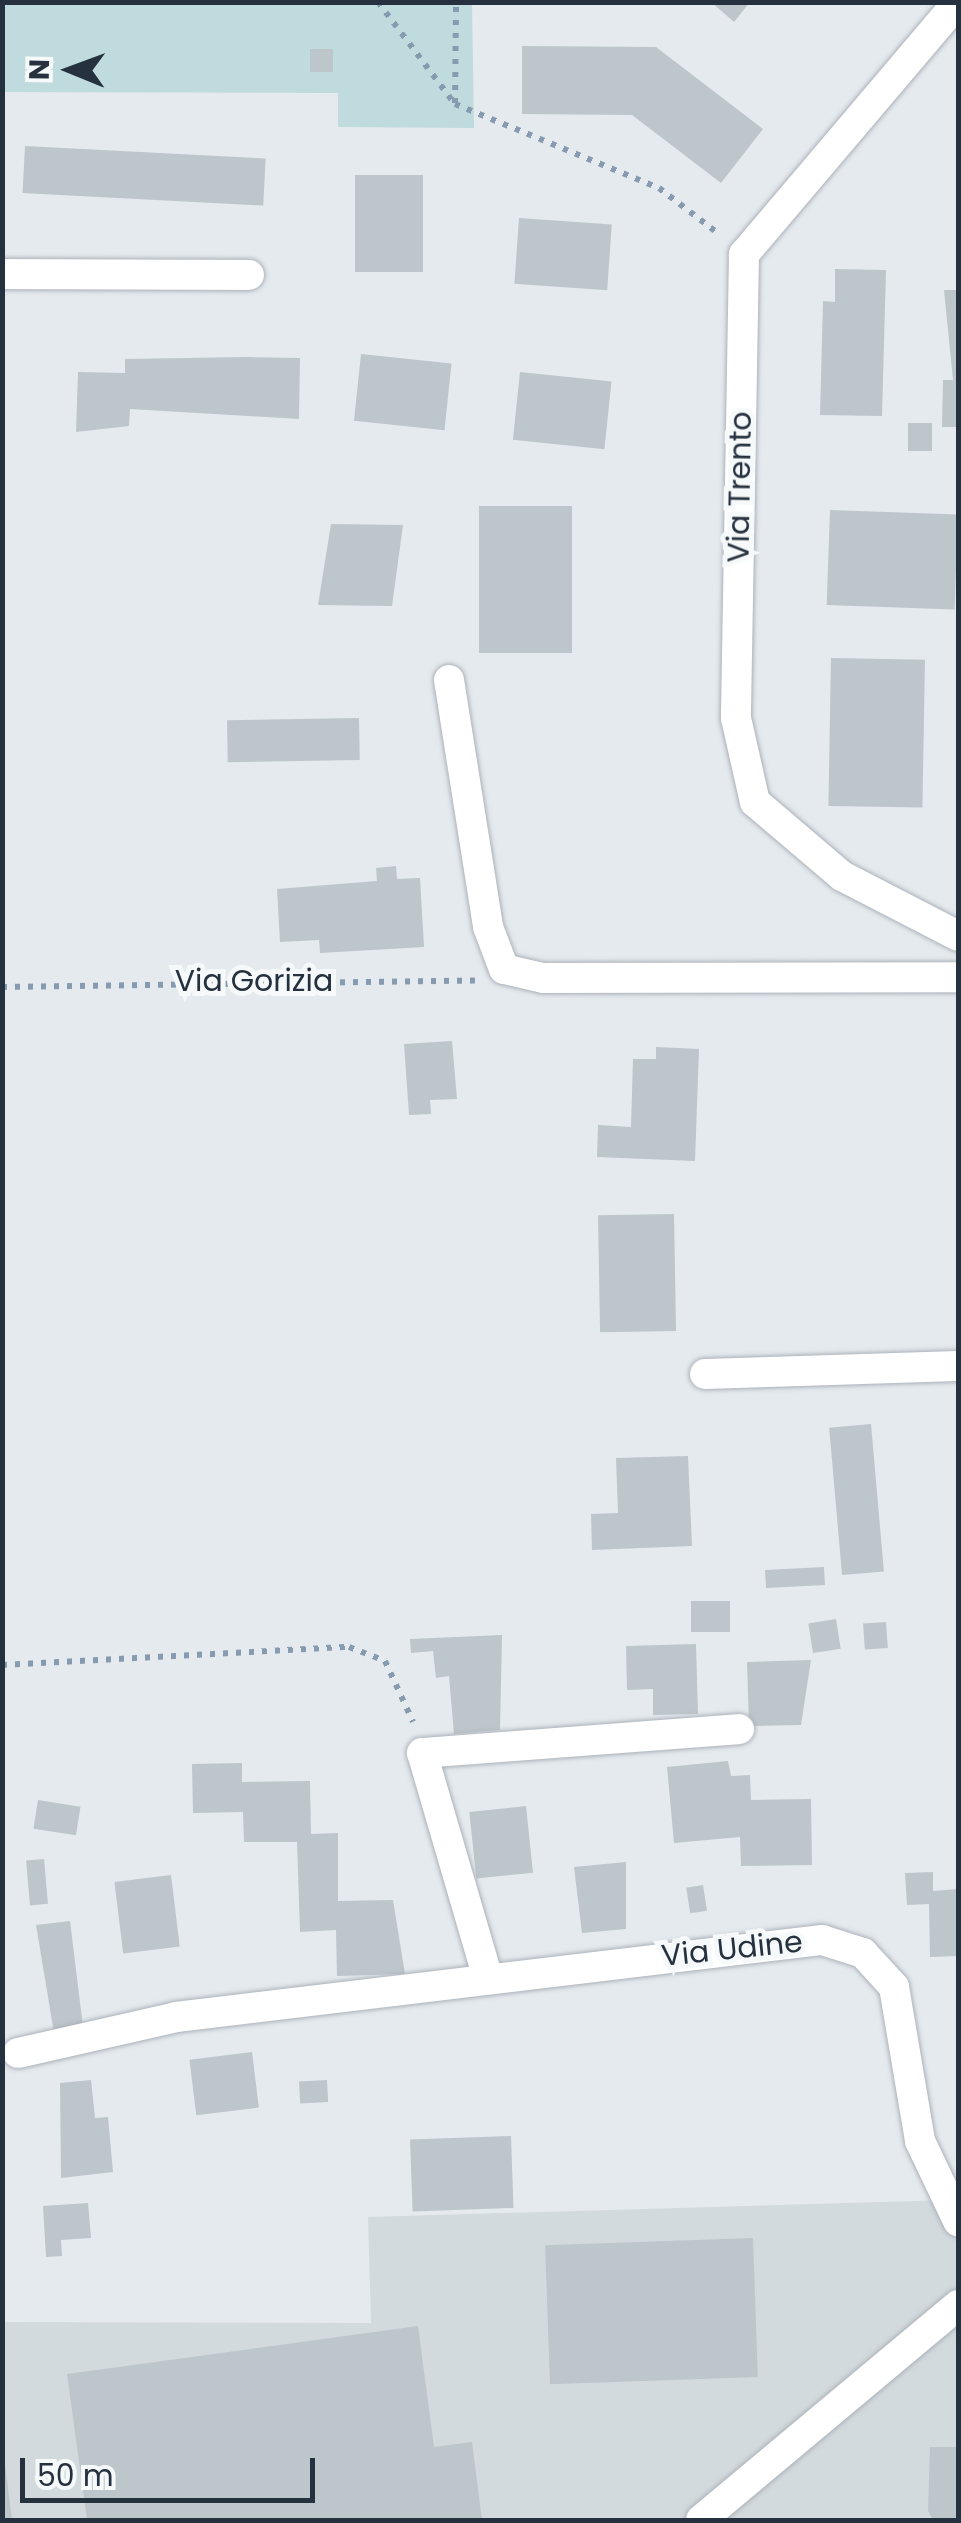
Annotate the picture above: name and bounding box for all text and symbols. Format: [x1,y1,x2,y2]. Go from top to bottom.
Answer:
north arrow [20,20,120,120]
text: N [20,59,59,80]
street label: Via Trento [721,411,759,563]
street label: Via Gorizia [175,963,333,999]
street label: Via Udine [660,1924,804,1974]
scale bar [25,2438,320,2500]
text: 50 m [37,2454,114,2497]

